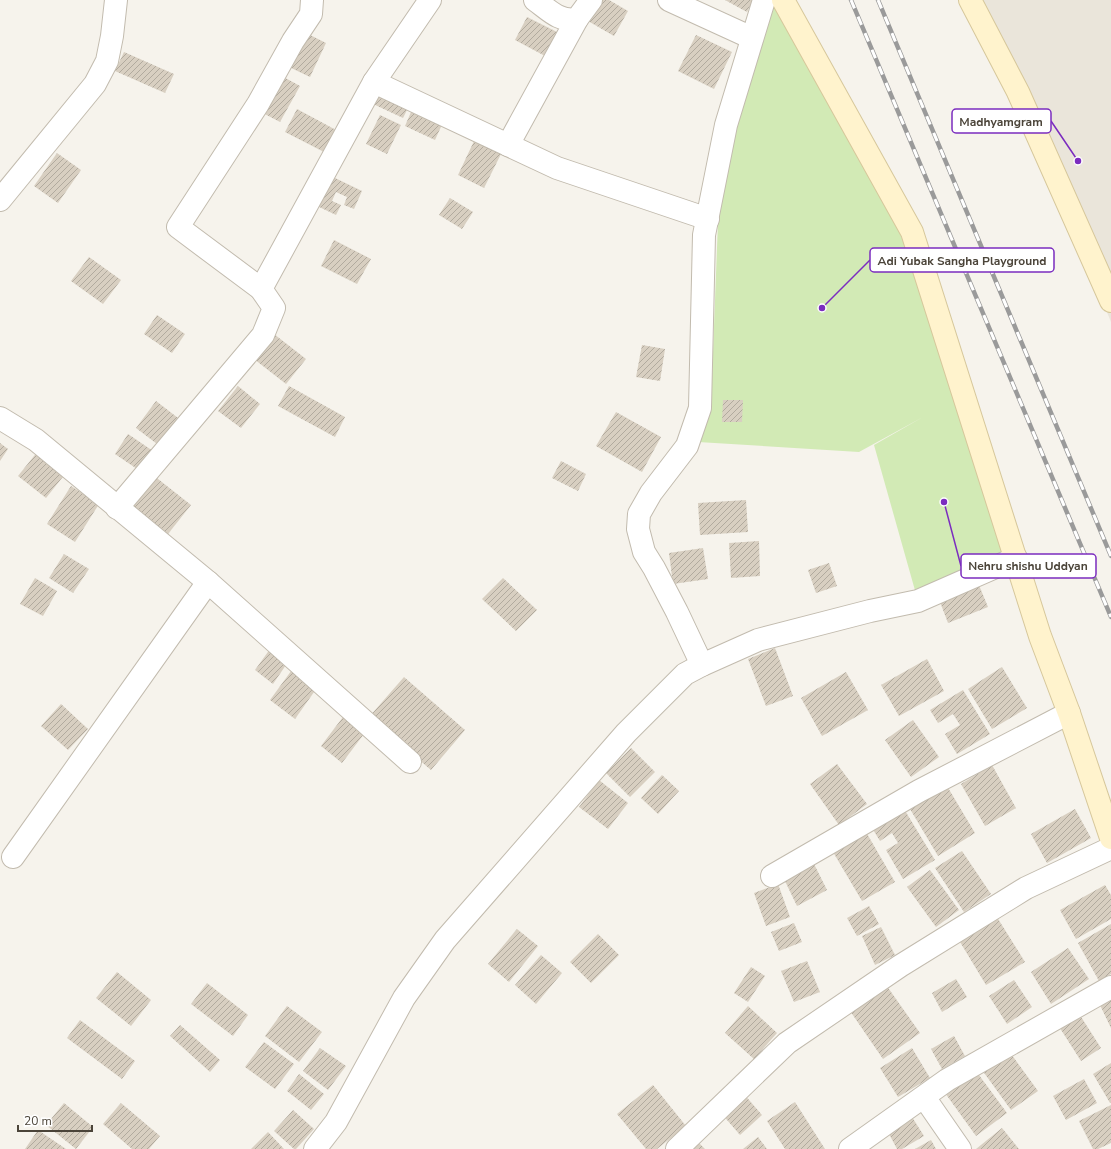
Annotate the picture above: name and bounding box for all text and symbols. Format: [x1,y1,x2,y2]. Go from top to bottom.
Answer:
callout: Madhyamgram [952,109,1051,133]
text: Madhyamgram [959,114,1043,130]
callout: Adi Yubak Sangha Playground [870,248,1054,272]
text: Adi Yubak Sangha Playground [878,253,1046,269]
callout: Nehru shishu Uddyan [961,554,1096,578]
text: Nehru shishu Uddyan [968,558,1088,574]
scale bar [18,1107,92,1133]
text: 20 m [24,1113,52,1129]

